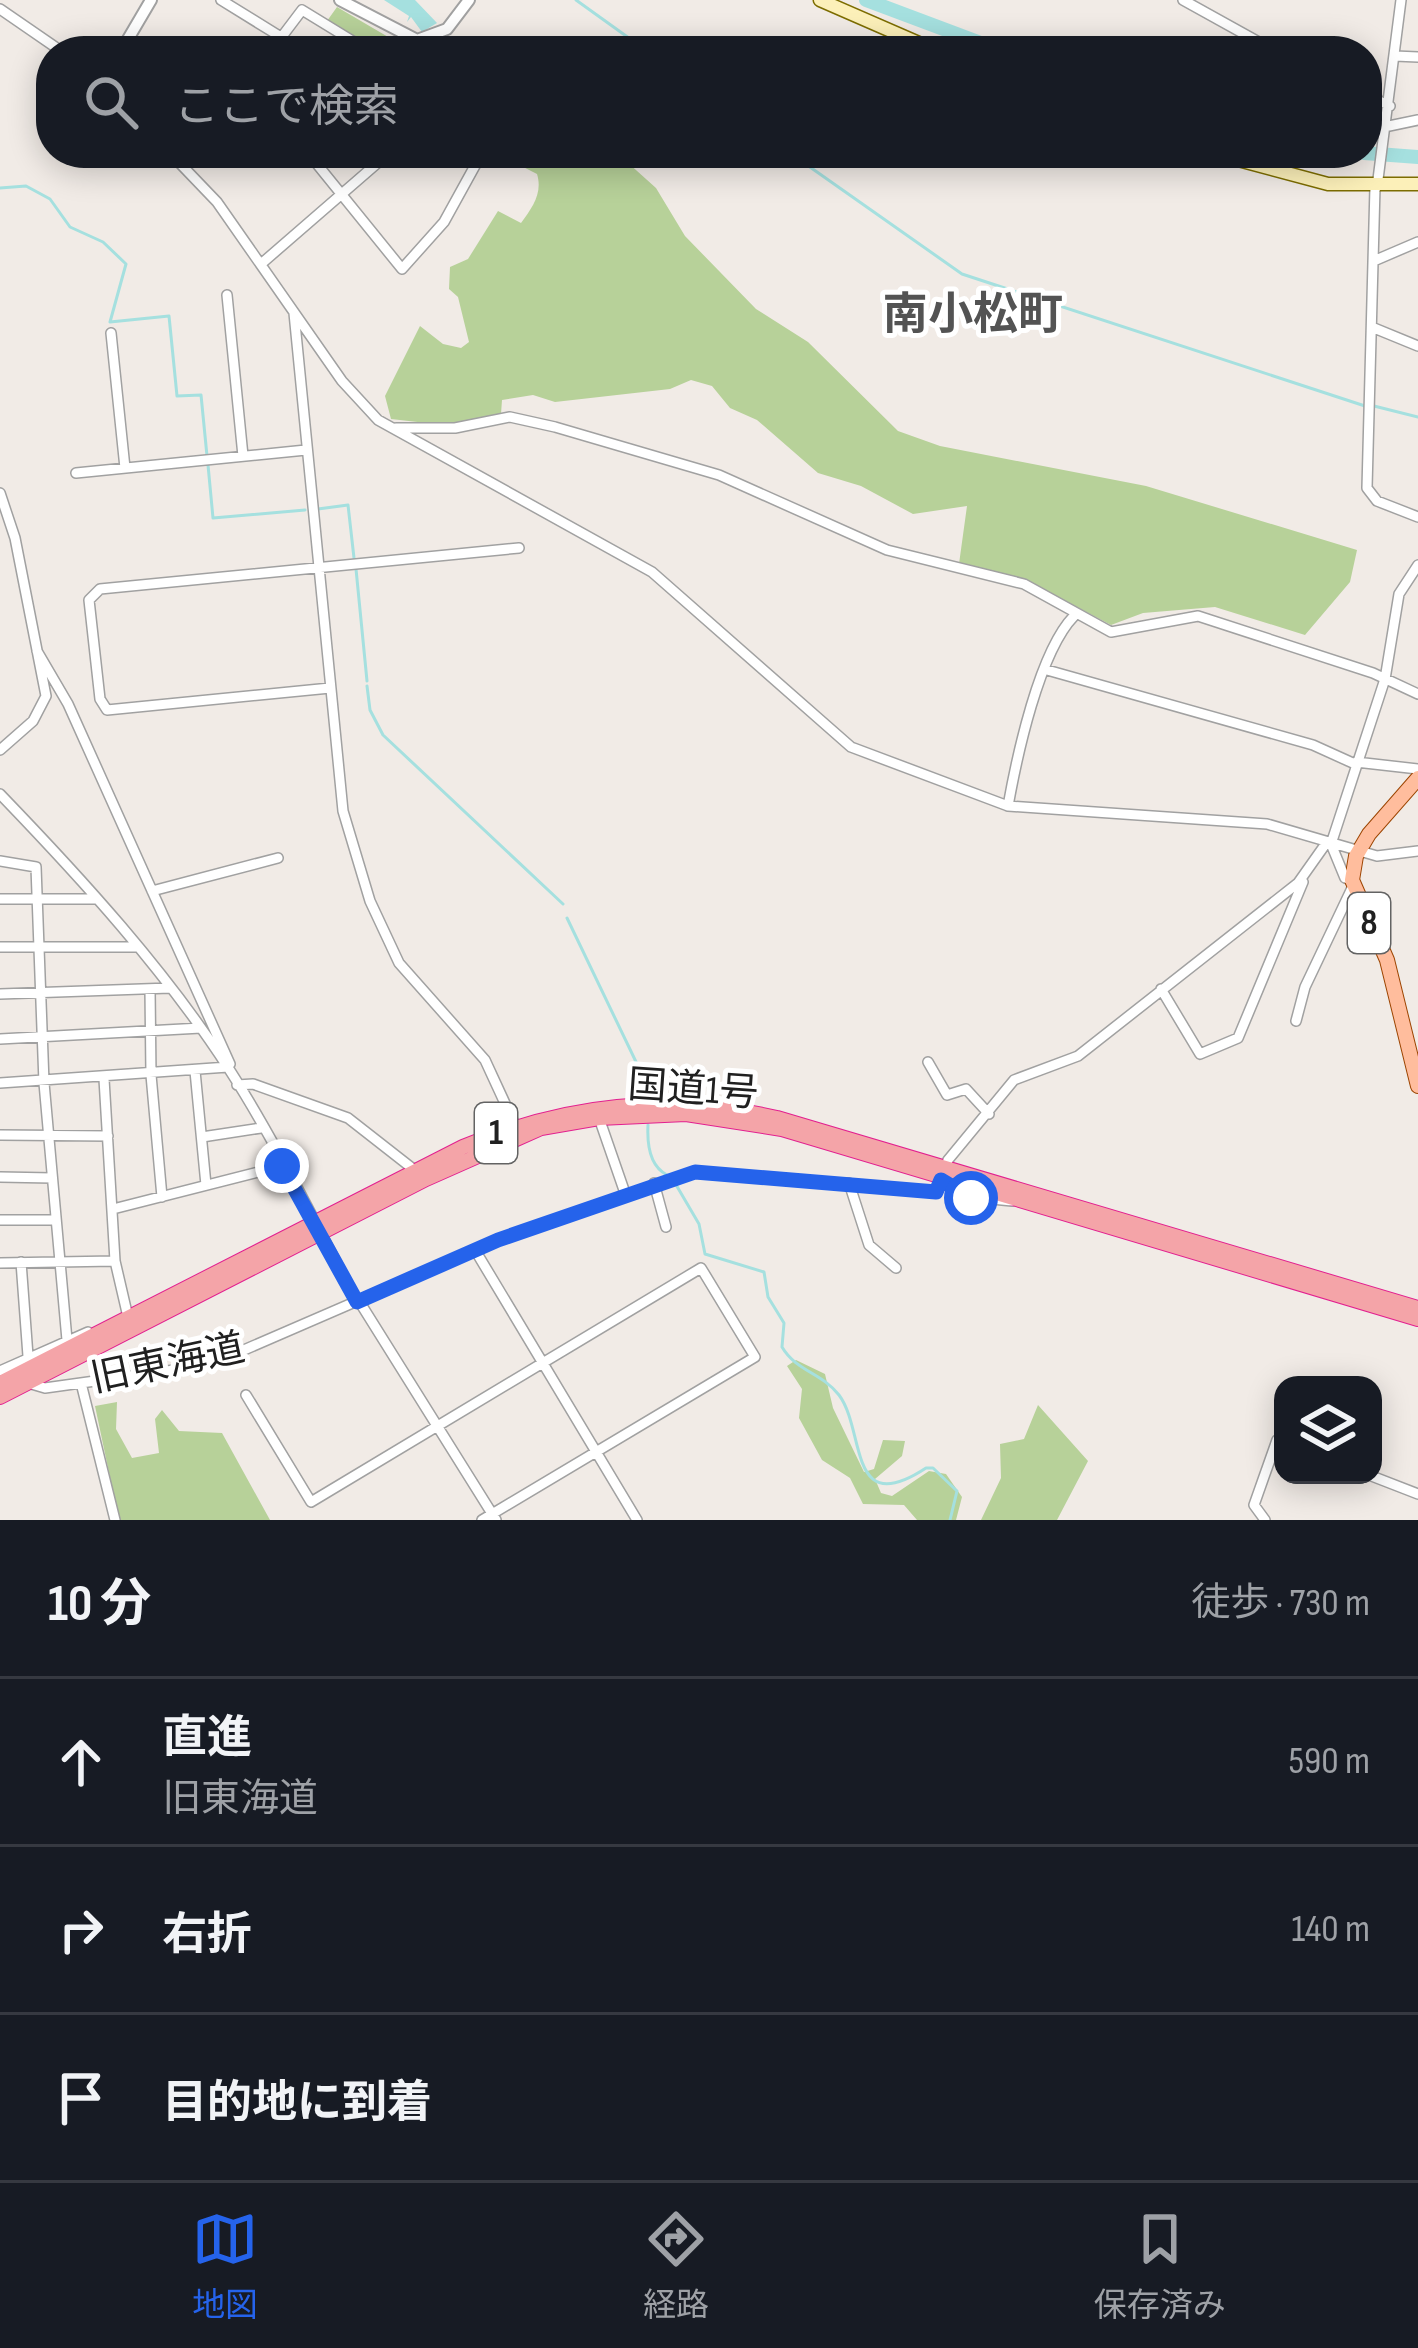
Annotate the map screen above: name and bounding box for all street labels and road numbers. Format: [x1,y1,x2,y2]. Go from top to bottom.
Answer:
road number: 8 [1348,893,1390,953]
street label: 国道1号 [626,1062,760,1118]
road number: 1 [475,1103,517,1163]
street label: 旧東海道 [87,1325,249,1403]

